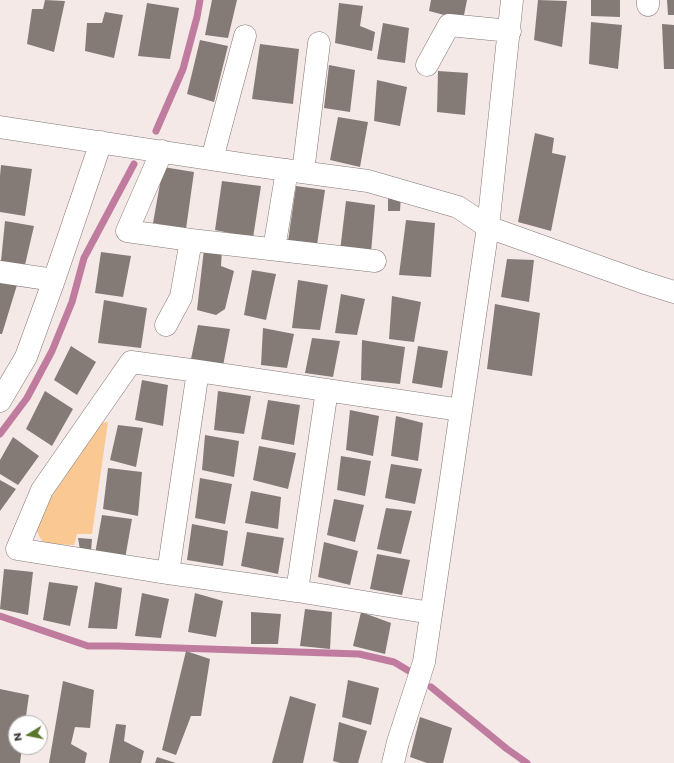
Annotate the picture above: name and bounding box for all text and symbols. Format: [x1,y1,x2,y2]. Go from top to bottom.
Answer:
north arrow [8,715,48,755]
text: N [9,731,26,742]

